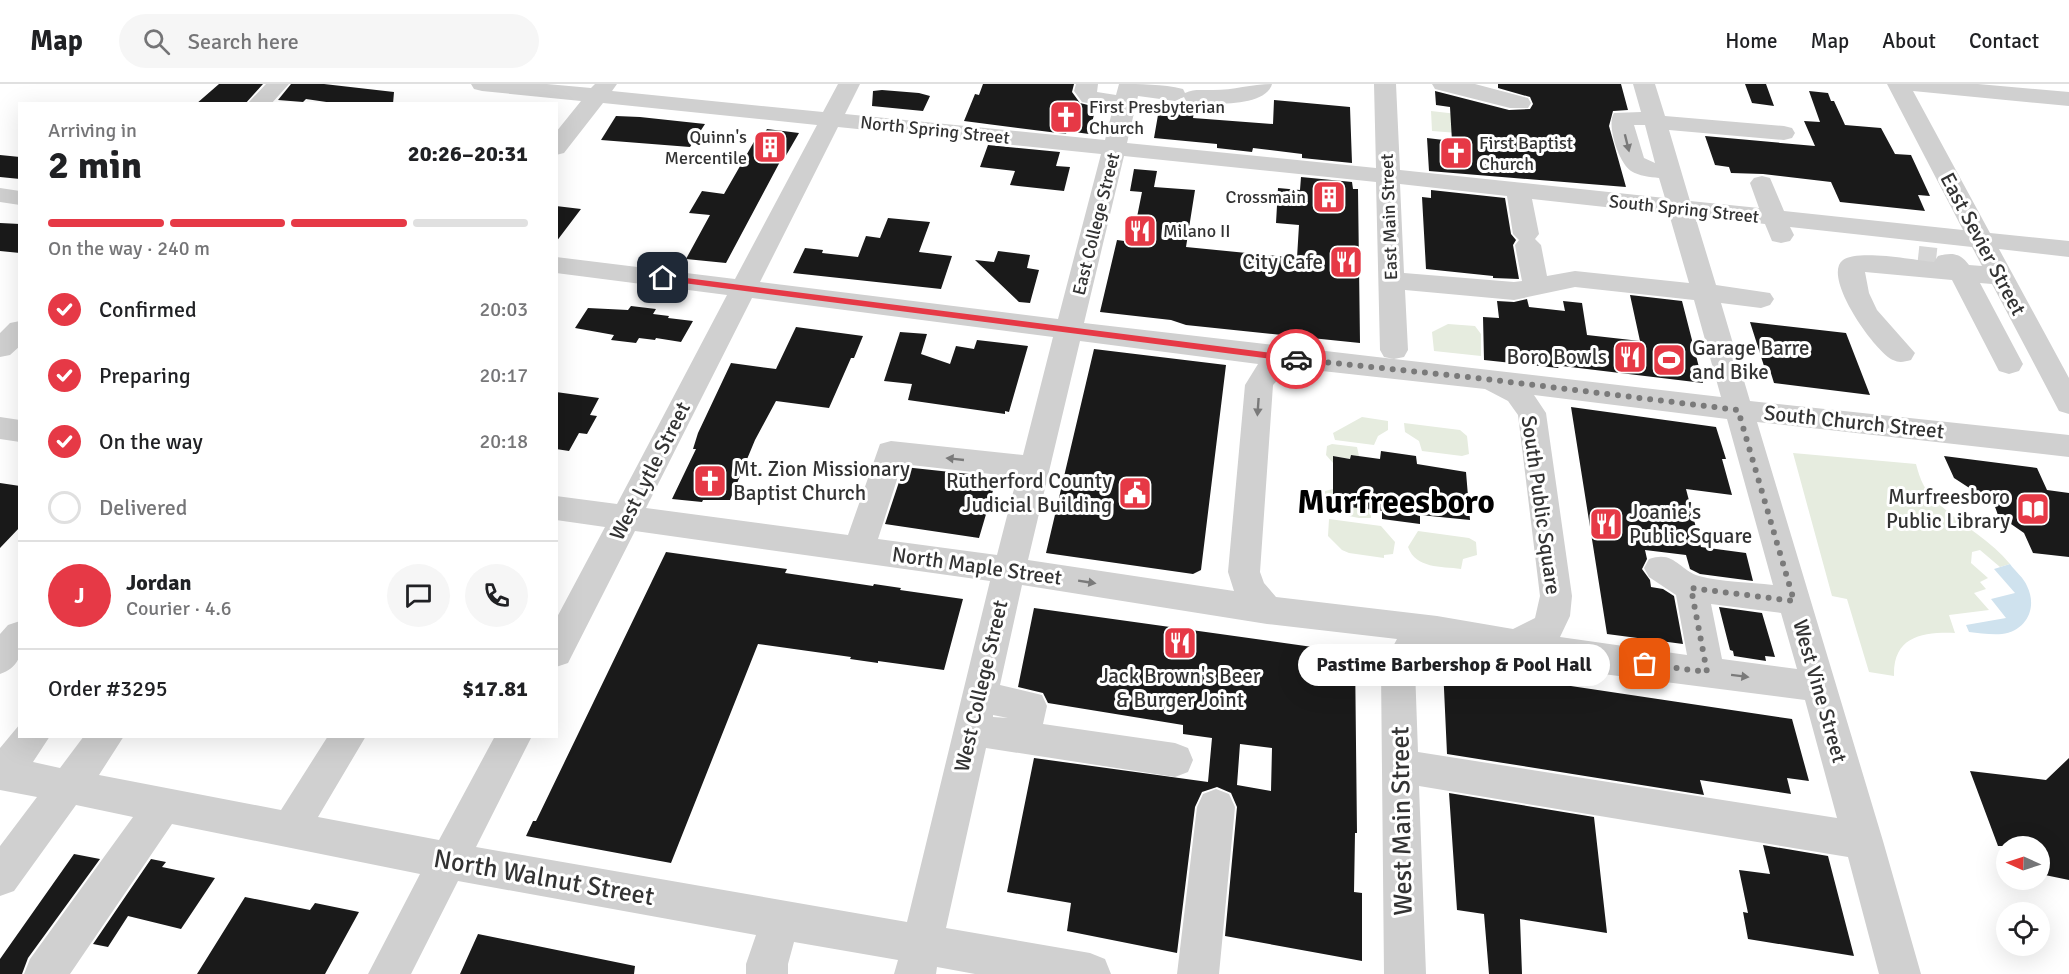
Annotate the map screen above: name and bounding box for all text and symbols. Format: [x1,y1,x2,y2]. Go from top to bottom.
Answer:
search box [119,14,539,68]
text: Map [30,24,83,58]
icon: search [140,25,173,58]
text: Search here [188,28,299,55]
text: Home [1725,28,1778,54]
text: Map [1811,28,1849,54]
text: About [1882,28,1936,54]
text: Contact [1969,28,2039,54]
place label: First Presbyterian Church [1089,96,1225,139]
church icon: First Presbyterian Church [1048,99,1084,135]
street label: North Spring Street [859,111,1011,149]
text: Arriving in [48,118,137,143]
place label: Quinn's Mercentile [665,126,747,169]
building icon: Quinn's Mercentile [752,129,788,165]
place label: First Baptist Church [1479,132,1573,175]
church icon: First Baptist Church [1438,135,1474,171]
one-way arrow [1623,135,1632,153]
text: 20:26–20:31 [408,140,528,167]
text: 2 min [48,141,142,189]
street label: East College Street [1068,151,1124,297]
street label: East Main Street [1376,153,1402,281]
street label: East Sevier Street [1934,168,2032,320]
building icon: Crossmain [1311,179,1347,215]
place label: Crossmain [1226,186,1306,208]
street label: South Spring Street [1608,190,1760,228]
restaurant icon: Milano II [1122,213,1158,249]
place label: Milano II [1163,220,1231,242]
text: On the way · 240 m [48,236,210,261]
restaurant icon: City Cafe [1328,244,1364,280]
place label: City Cafe [1242,249,1323,275]
pin [637,252,688,303]
icon: home [646,261,679,294]
icon: check [48,293,81,326]
text: Confirmed [99,296,197,323]
text: 20:03 [479,297,528,322]
courier [1266,329,1326,389]
place label: Garage Barre and Bike [1692,335,1809,385]
restaurant icon: Boro Bowls [1612,339,1648,375]
sports icon: Garage Barre and Bike [1651,342,1687,378]
icon: car [1280,343,1313,376]
place label: Boro Bowls [1507,344,1607,370]
icon: check [48,359,81,392]
text: Preparing [99,362,191,389]
text: 20:17 [479,363,528,388]
street label: West Lytle Street [604,397,696,545]
one-way arrow [1253,397,1262,416]
street label: South Church Street [1763,400,1945,444]
street label: South Public Square [1516,414,1566,596]
icon: check [48,425,81,458]
text: On the way [99,428,203,455]
text: 20:18 [479,429,528,454]
one-way arrow [945,454,964,464]
place label: Mt. Zion Missionary Baptist Church [733,456,910,506]
church icon: Mt. Zion Missionary Baptist Church [692,463,728,499]
place label: Rutherford County Judicial Building [946,468,1112,518]
public building icon: Rutherford County Judicial Building [1117,475,1153,511]
district label: Murfreesboro [1297,482,1495,523]
place label: Murfreesboro Public Library [1886,484,2010,534]
library icon: Murfreesboro Public Library [2015,491,2051,527]
text: Delivered [99,494,187,521]
place label: Joanie's Public Square [1629,499,1752,549]
restaurant icon: Joanie's Public Square [1588,506,1624,542]
street label: North Maple Street [890,541,1064,591]
button: chat [387,564,450,627]
button: phone [465,564,528,627]
text: Jordan [126,569,192,596]
one-way arrow [1078,577,1097,586]
text: J [74,582,85,609]
text: Courier · 4.6 [126,596,232,621]
street label: West College Street [949,598,1013,774]
street label: West Vine Street [1787,616,1853,766]
restaurant icon: Jack Brown's Beer & Burger Joint [1162,625,1198,661]
pin [1619,638,1670,689]
callout: Pastime Barbershop & Pool Hall [1297,643,1609,685]
icon: bag [1628,647,1661,680]
text: Pastime Barbershop & Pool Hall [1316,652,1592,677]
place label: Jack Brown's Beer & Burger Joint [1099,663,1261,713]
one-way arrow [1731,671,1750,681]
text: Order #3295 [48,675,168,702]
text: $17.81 [462,675,528,702]
street label: West Main Street [1384,726,1420,916]
north arrow [1996,836,2050,890]
map controls [1996,836,2050,956]
street label: North Walnut Street [431,843,657,913]
button: locate [1996,902,2050,956]

